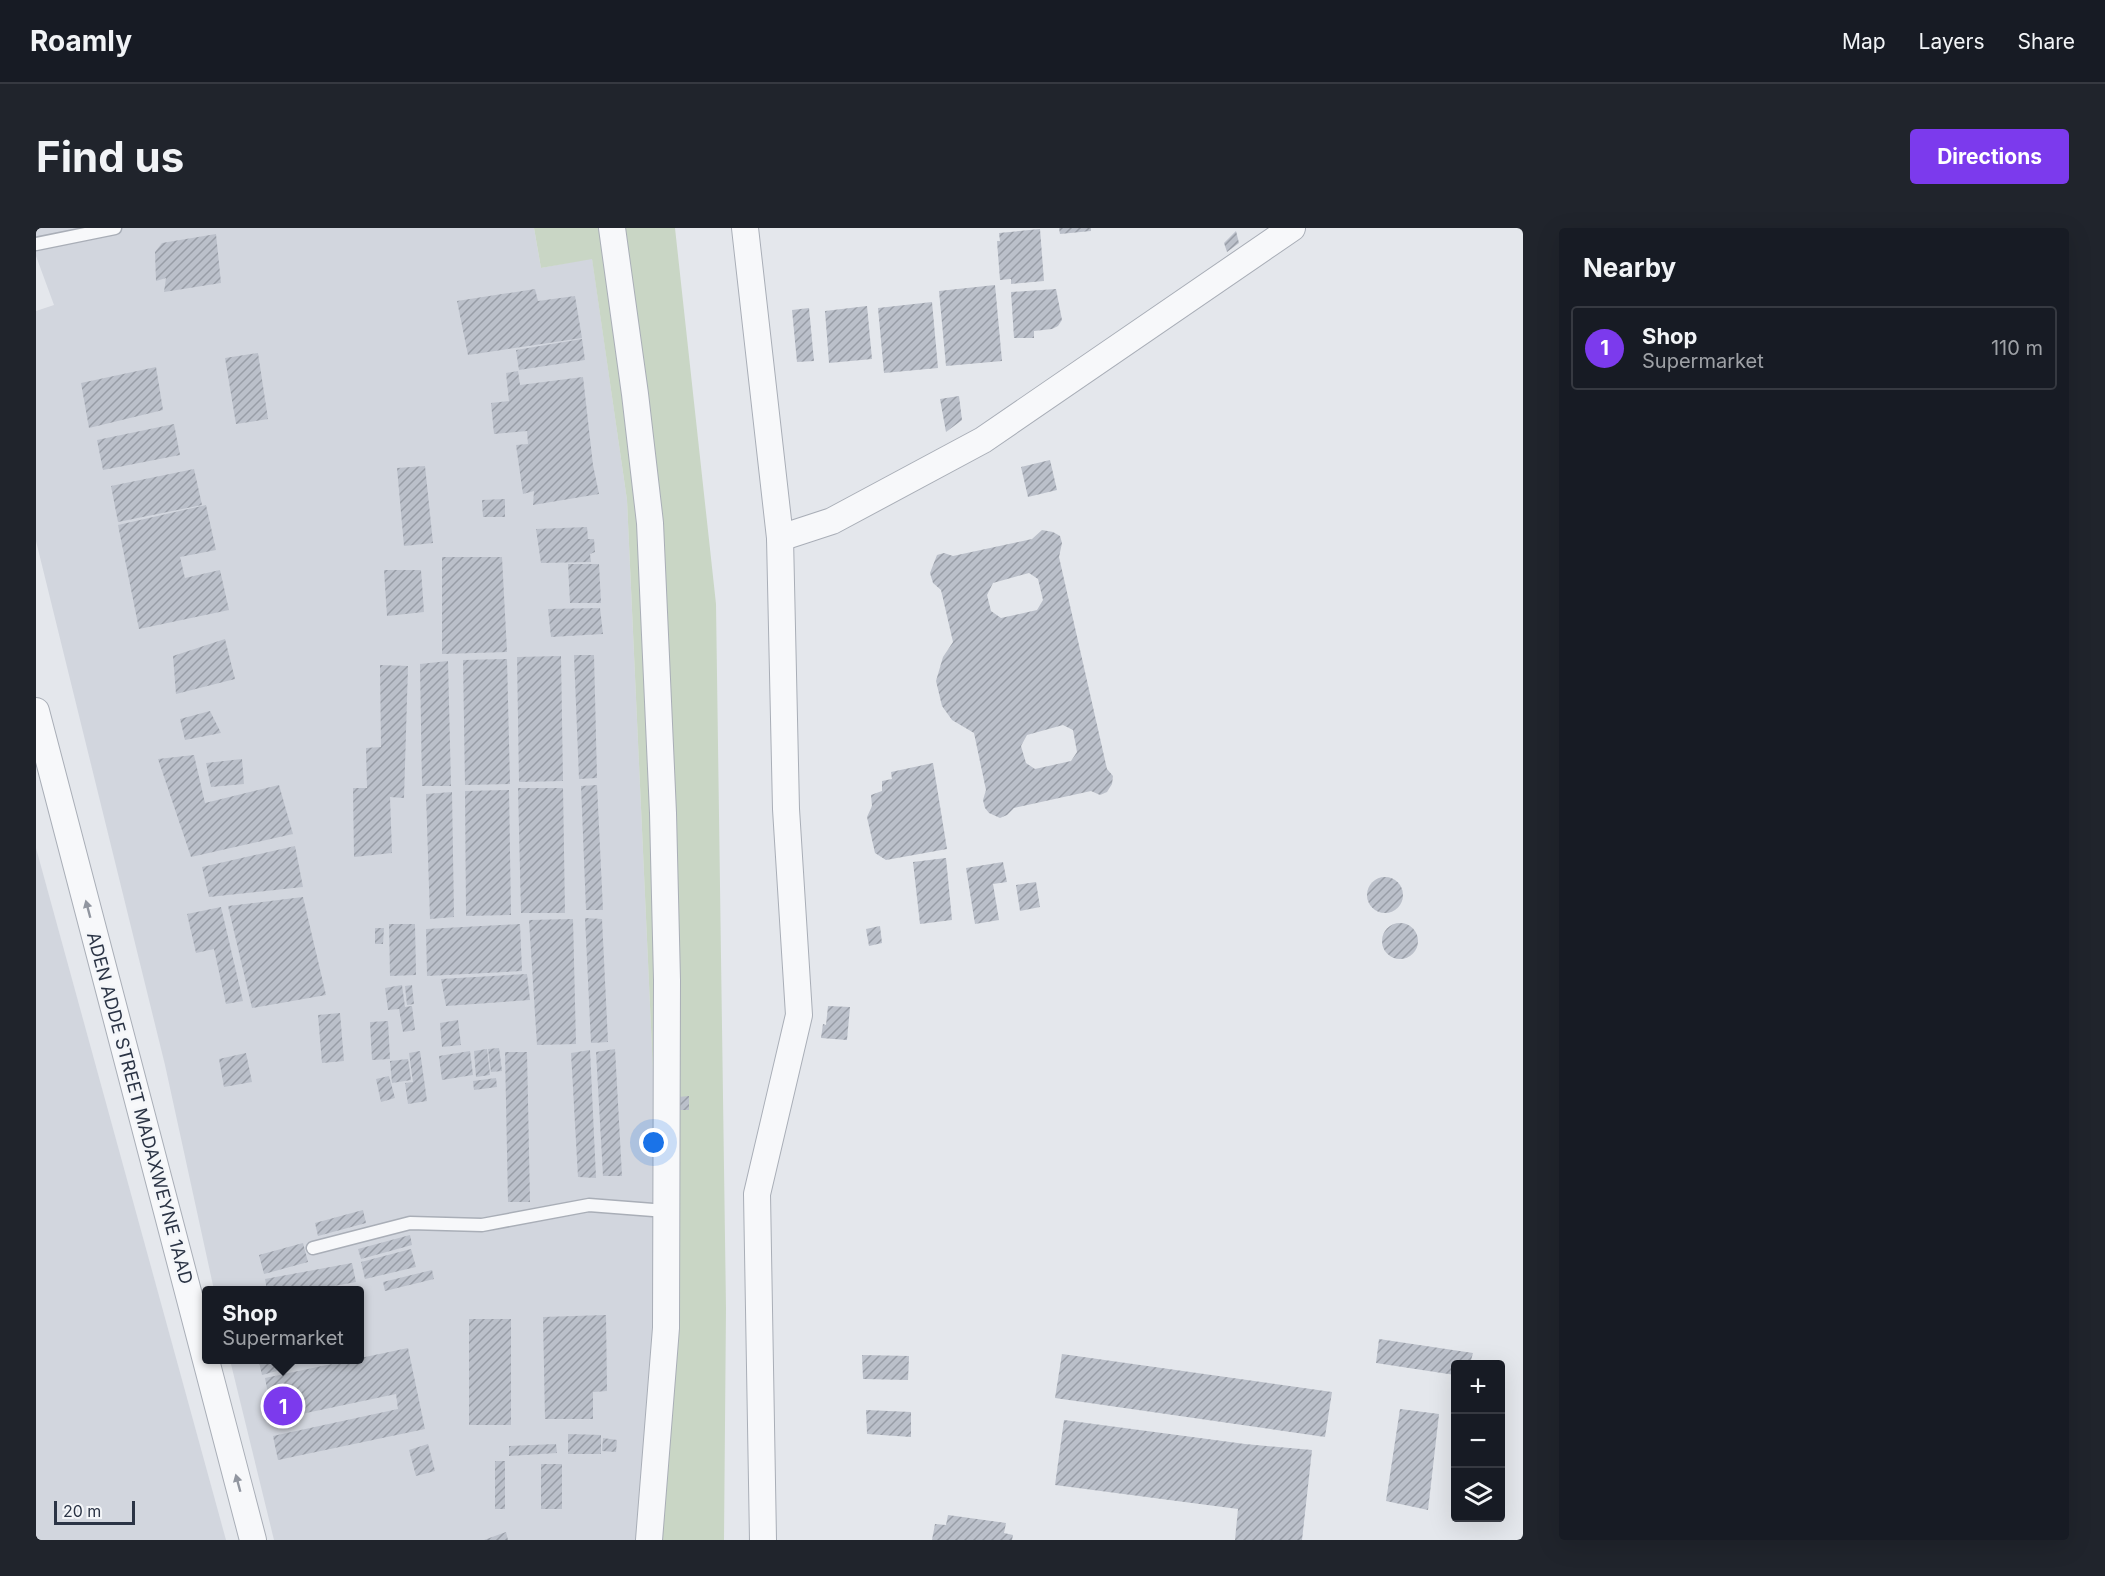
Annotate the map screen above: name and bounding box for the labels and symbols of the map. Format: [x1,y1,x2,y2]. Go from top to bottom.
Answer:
one-way arrow [83,900,92,918]
street label: ADEN ADDE STREET MADAXWEYNE 1AAD [83,930,197,1286]
your location [639,1128,668,1157]
pin: 1 [264,1384,302,1428]
one-way arrow [233,1474,243,1493]
scale bar [54,1498,135,1526]

